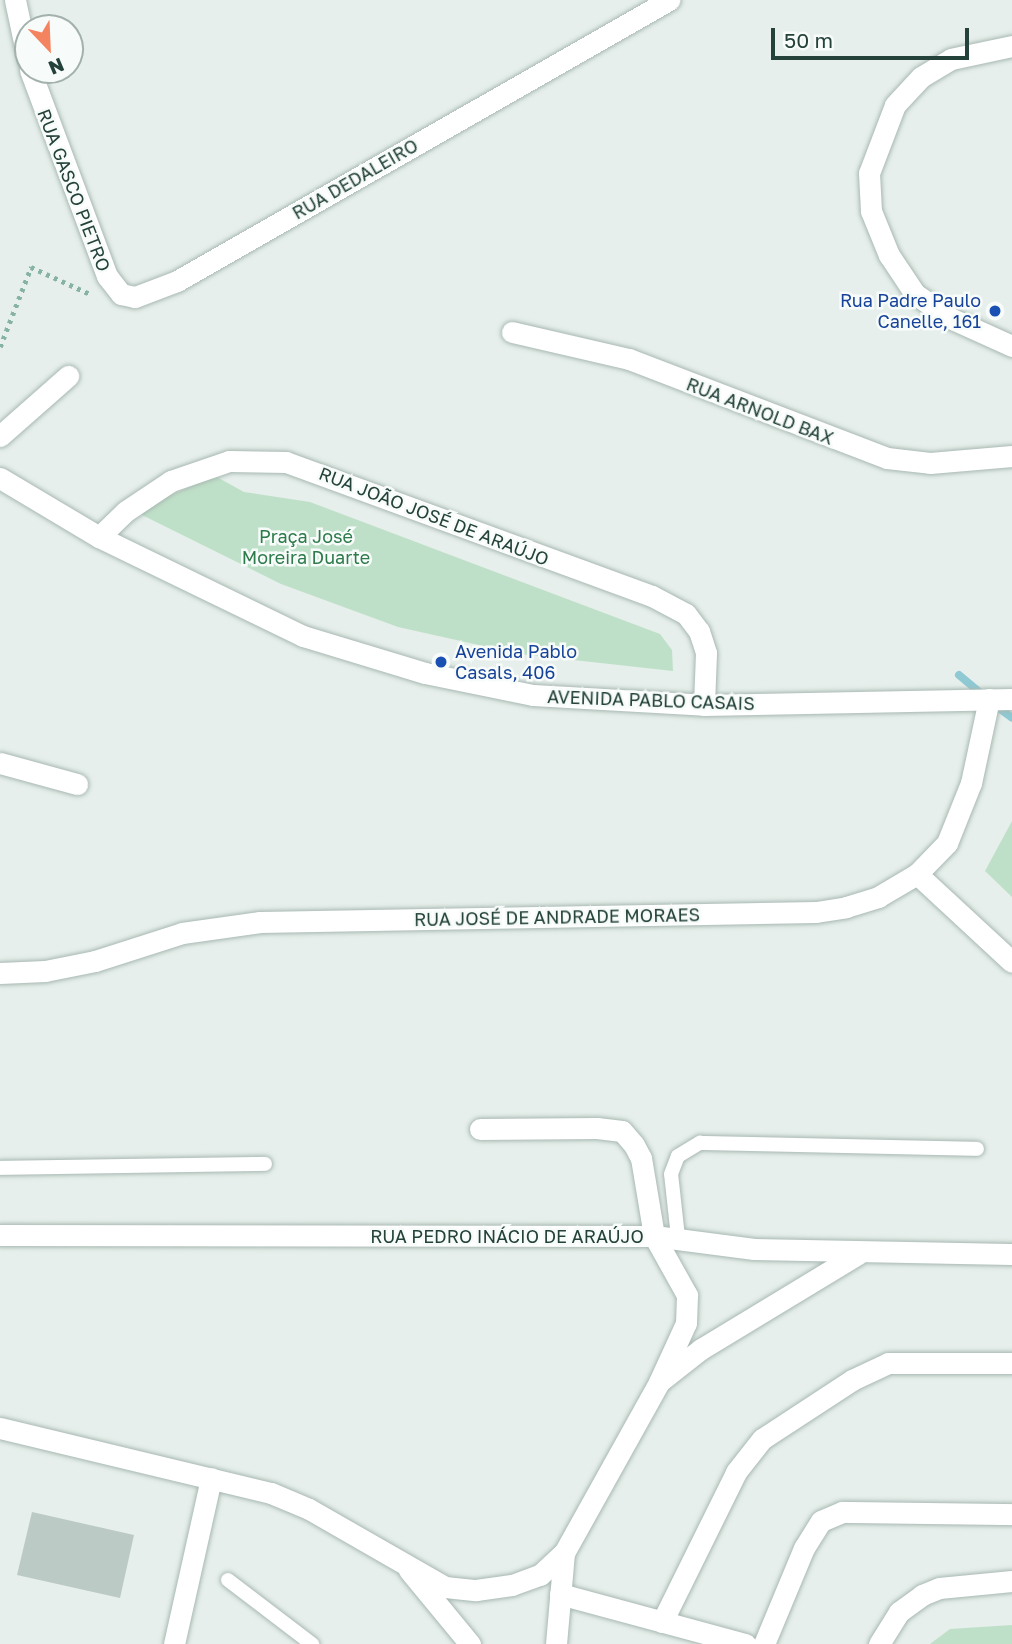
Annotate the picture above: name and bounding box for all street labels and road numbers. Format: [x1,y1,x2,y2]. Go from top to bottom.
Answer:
street label: RUA GASCO PIETRO [33,106,115,274]
street label: RUA DEDALEIRO [288,134,422,224]
street label: RUA ARNOLD BAX [683,373,837,449]
street label: RUA JOÃO JOSÉ DE ARAÚJO [316,462,552,570]
street label: AVENIDA PABLO CASAIS [547,686,755,714]
street label: RUA JOSÉ DE ANDRADE MORAES [414,904,700,930]
street label: RUA PEDRO INÁCIO DE ARAÚJO [370,1225,644,1247]

